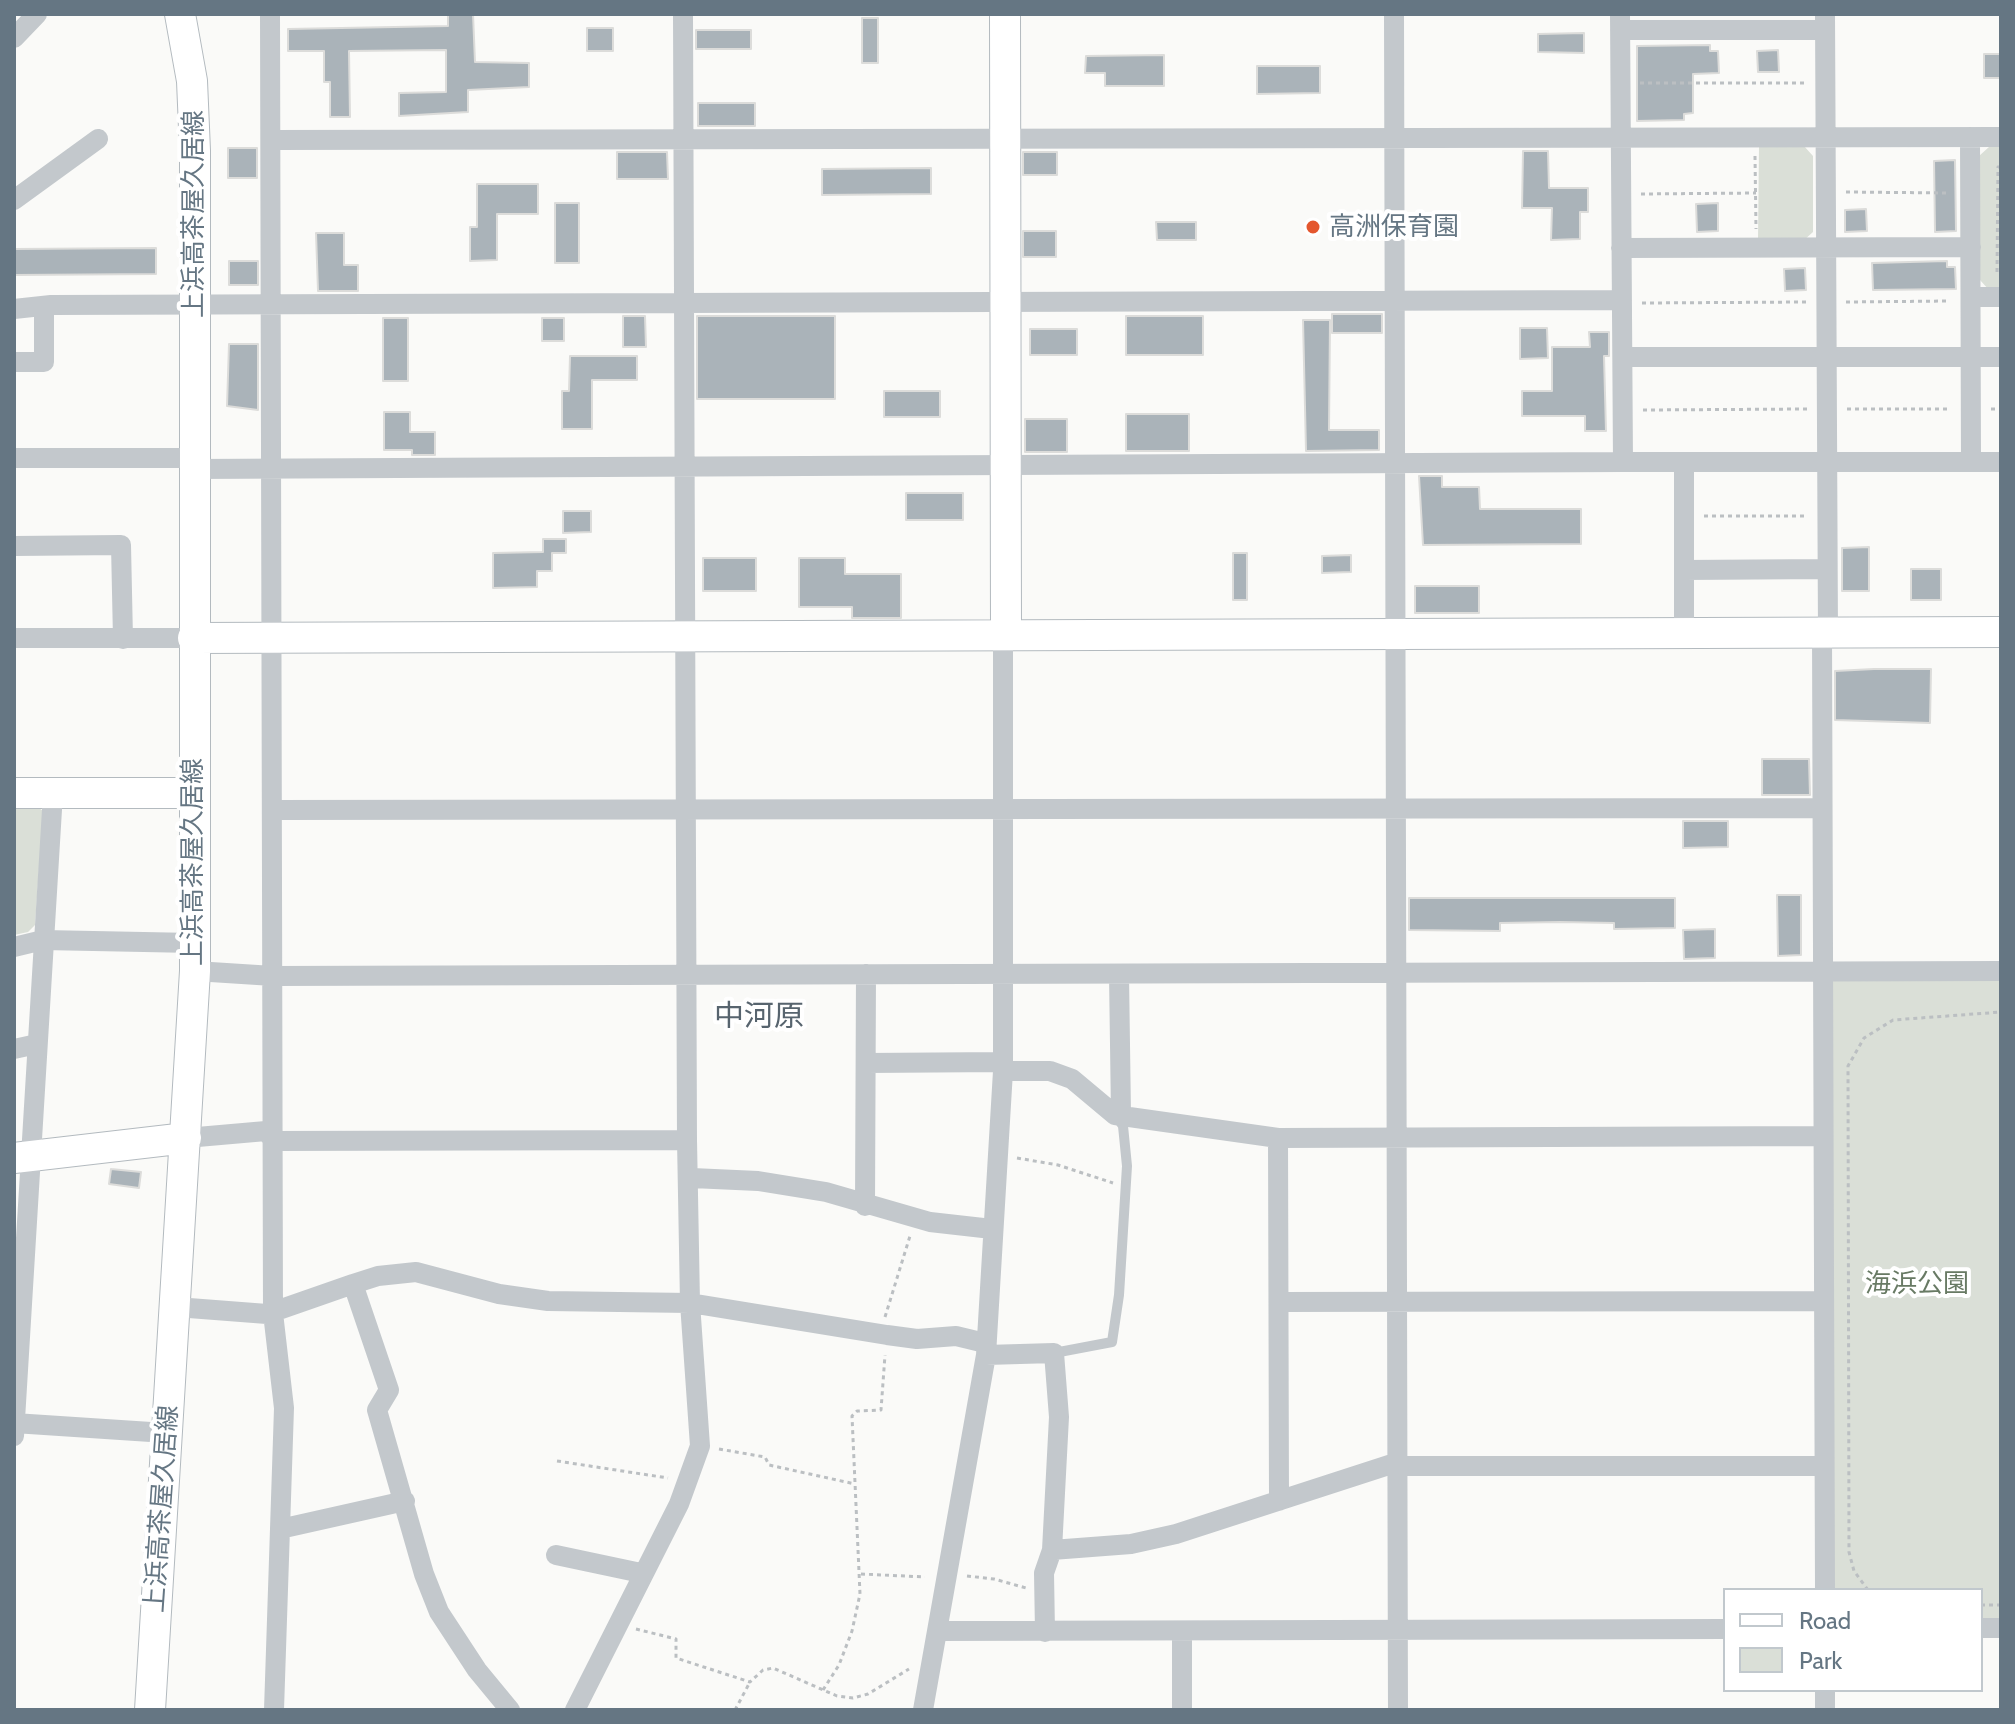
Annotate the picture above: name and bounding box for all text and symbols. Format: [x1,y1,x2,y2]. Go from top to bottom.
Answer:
street label: 上浜高茶屋久居線 [178,110,210,318]
place label: 高洲保育園 [1329,211,1459,243]
marker: 高洲保育園 [1304,218,1322,236]
street label: 上浜高茶屋久居線 [177,758,209,966]
district label: 中河原 [714,999,804,1035]
park label: 海浜公園 [1865,1268,1969,1300]
street label: 上浜高茶屋久居線 [139,1404,185,1614]
legend [1723,1588,1983,1692]
text: Road [1799,1606,1851,1635]
text: Park [1799,1646,1842,1675]

